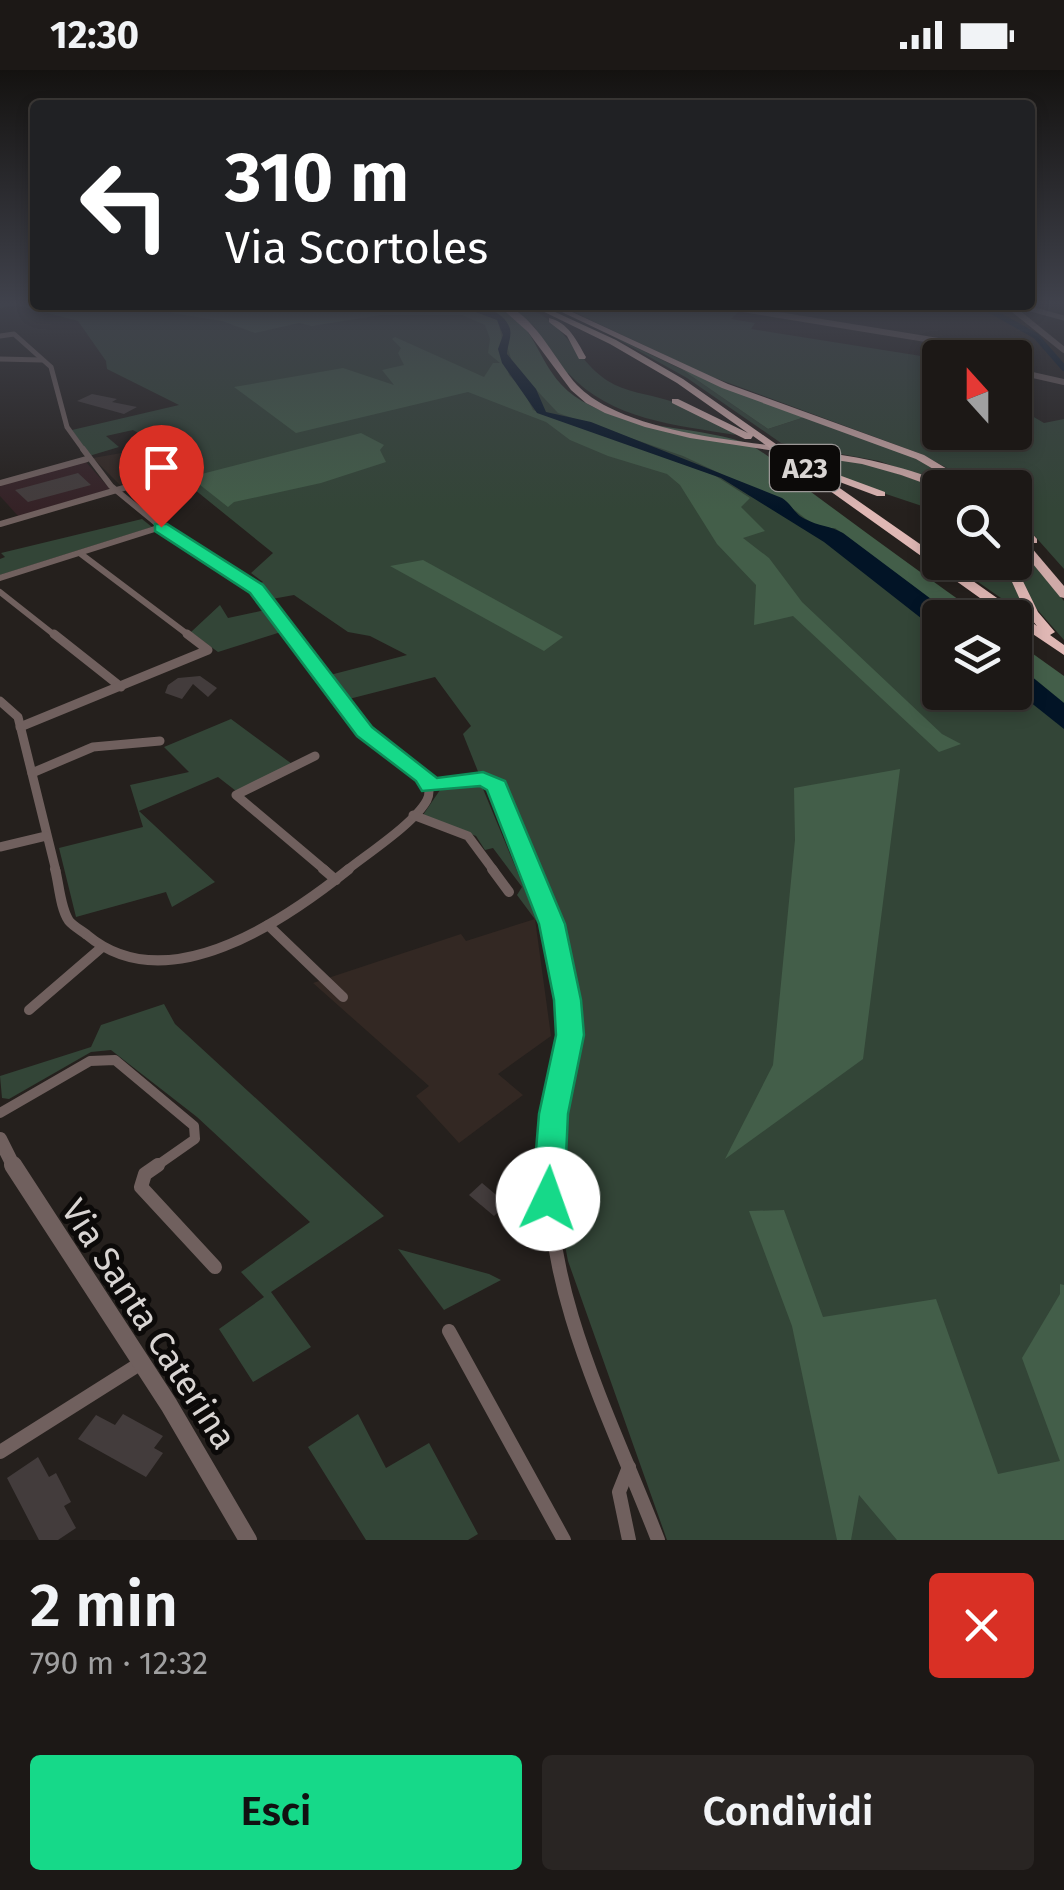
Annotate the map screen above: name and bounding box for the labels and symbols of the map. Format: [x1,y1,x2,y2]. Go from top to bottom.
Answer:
north arrow [922,340,1032,450]
pin [119,425,204,528]
road number: A23 [770,445,840,491]
position arrow [496,1147,600,1251]
street label: Via Santa Caterina [53,1191,245,1457]

